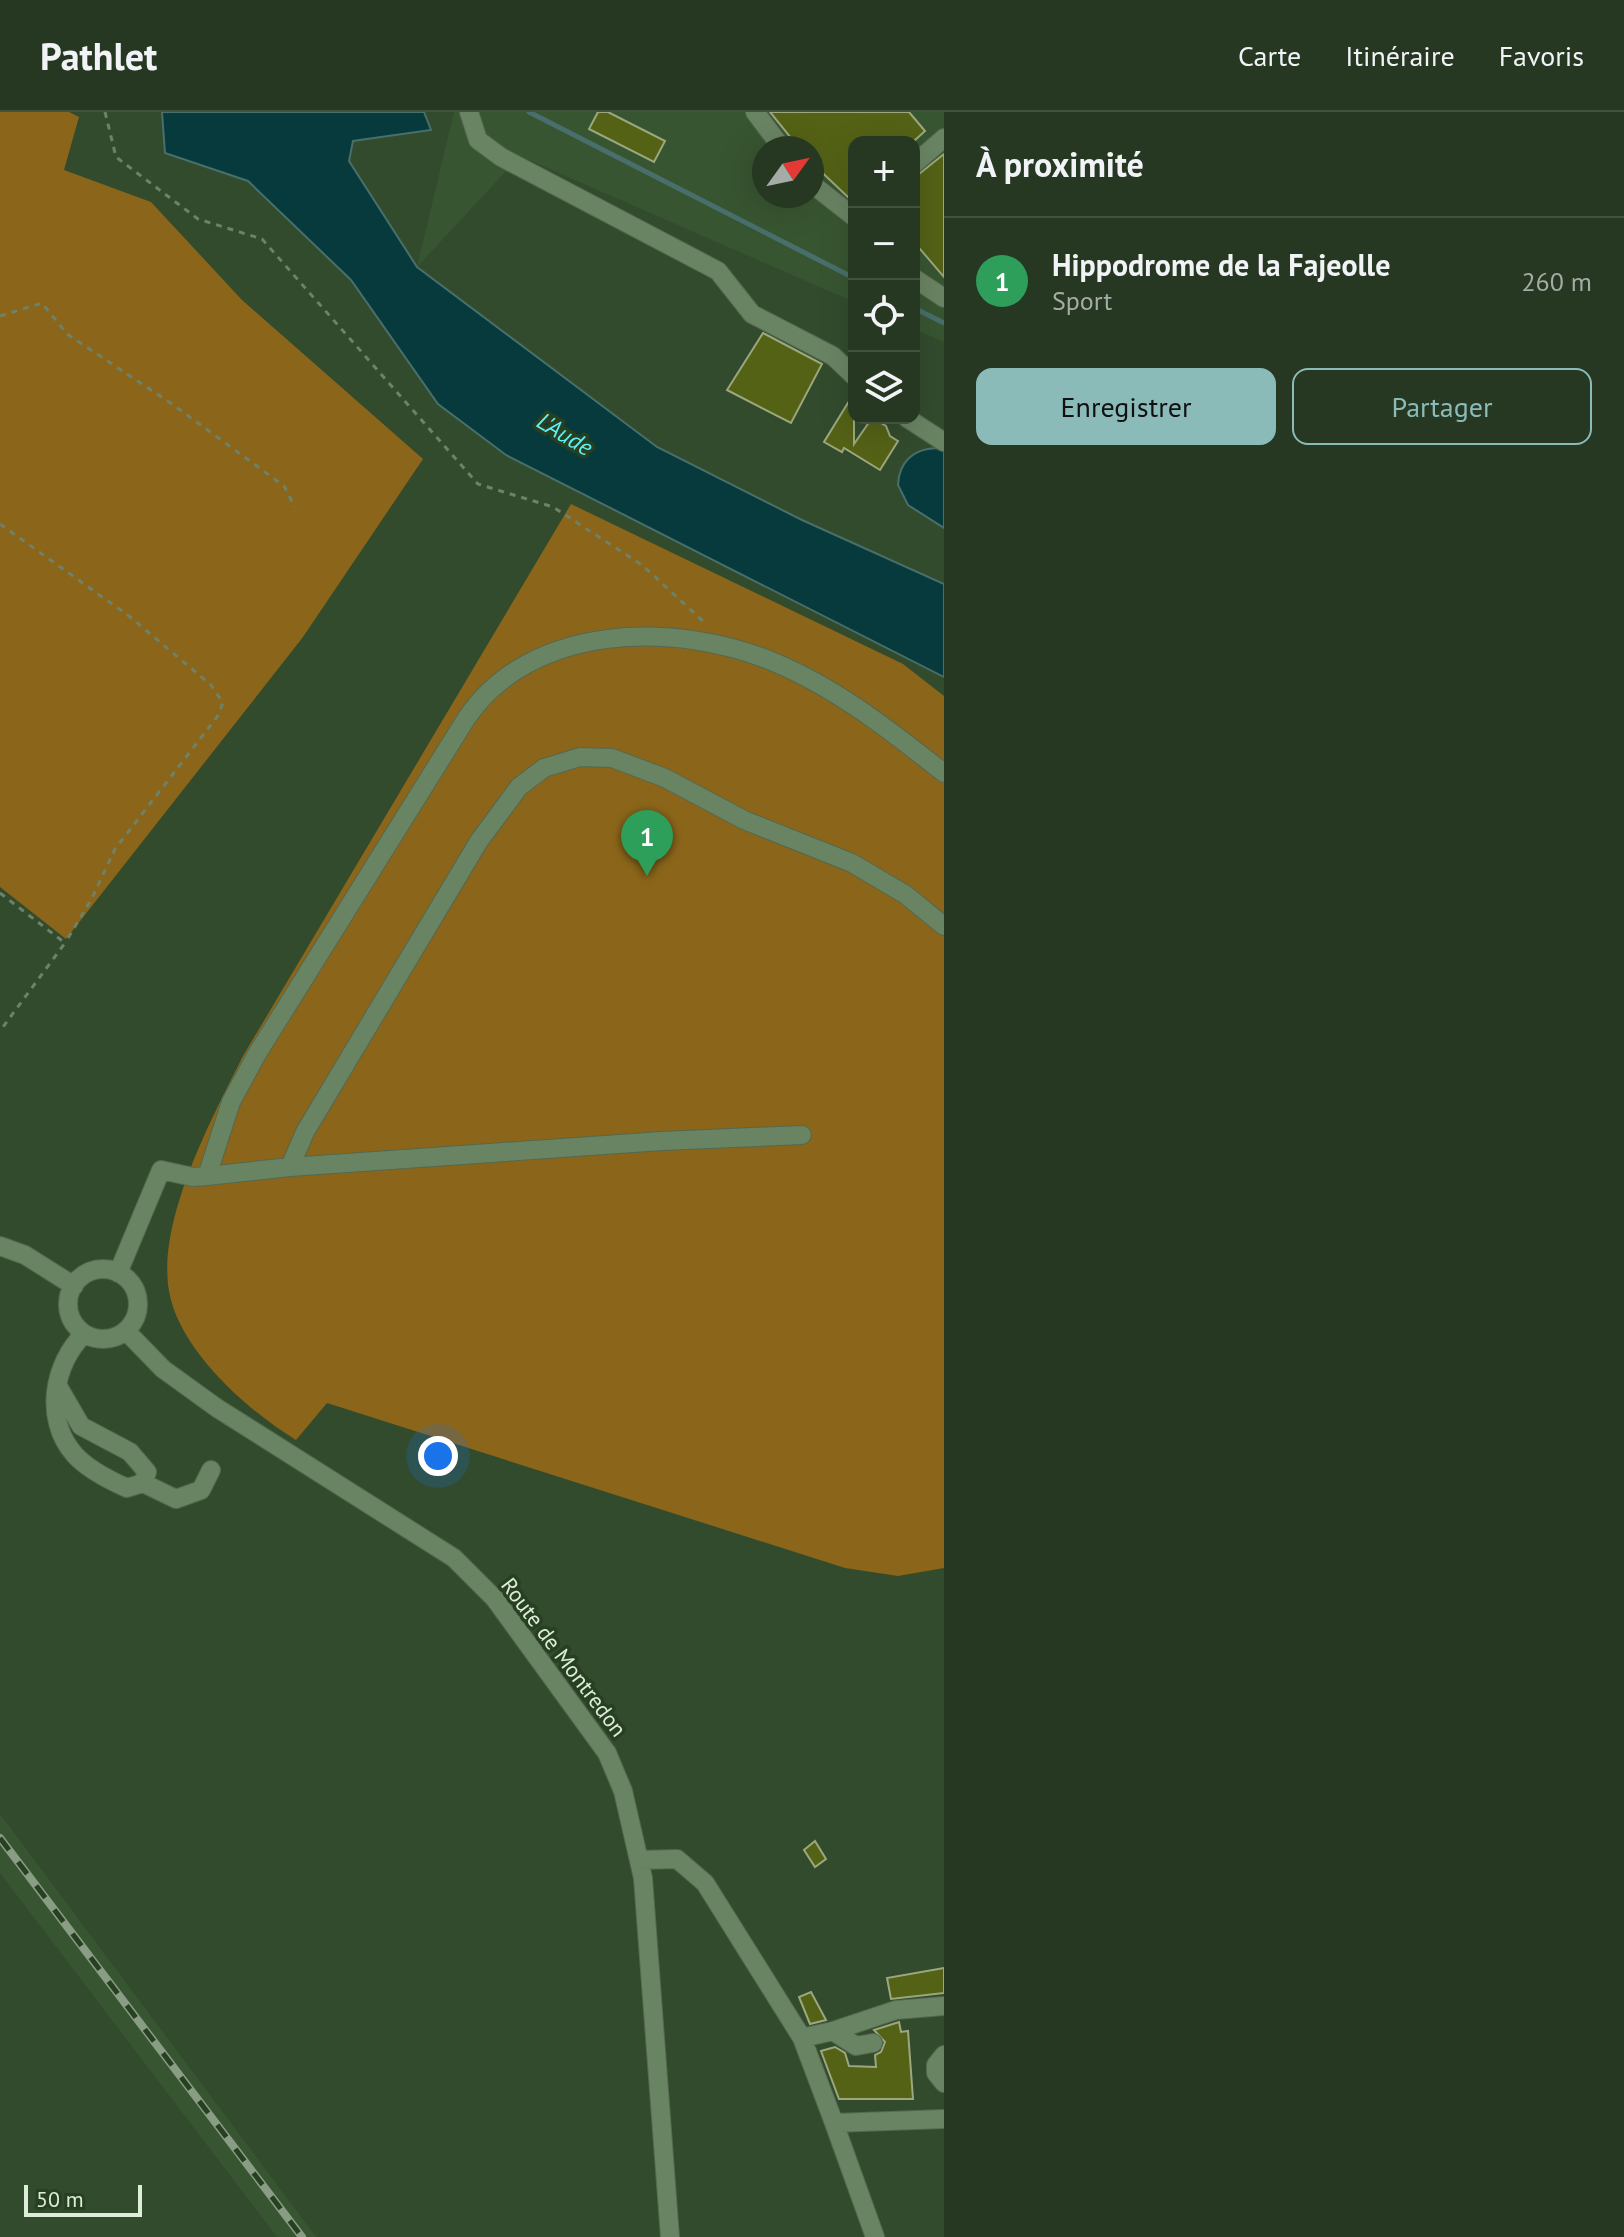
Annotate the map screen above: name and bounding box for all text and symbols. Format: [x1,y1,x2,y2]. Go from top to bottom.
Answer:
text: Pathlet [40,31,157,80]
text: Carte [1238,37,1301,74]
text: Itinéraire [1345,37,1455,74]
text: Favoris [1499,37,1584,74]
north arrow [752,136,824,208]
map controls [848,136,920,424]
button: + [848,136,920,208]
text: À proximité [976,142,1144,186]
button: − [848,208,920,280]
text: Hippodrome de la Fajeolle [1052,245,1390,284]
text: 1 [995,265,1009,298]
text: 260 m [1521,265,1592,298]
button: locate [848,280,920,352]
text: Sport [1052,284,1112,317]
button: layers [848,352,920,424]
button: Enregistrer [976,368,1276,445]
button: Partager [1292,368,1592,445]
water label: L'Aude [531,405,599,463]
pin: 1 [621,810,673,876]
your location [418,1436,458,1476]
street label: Route de Montredon [495,1572,633,1742]
scale bar [24,2181,142,2217]
text: 50 m [36,2185,84,2213]

